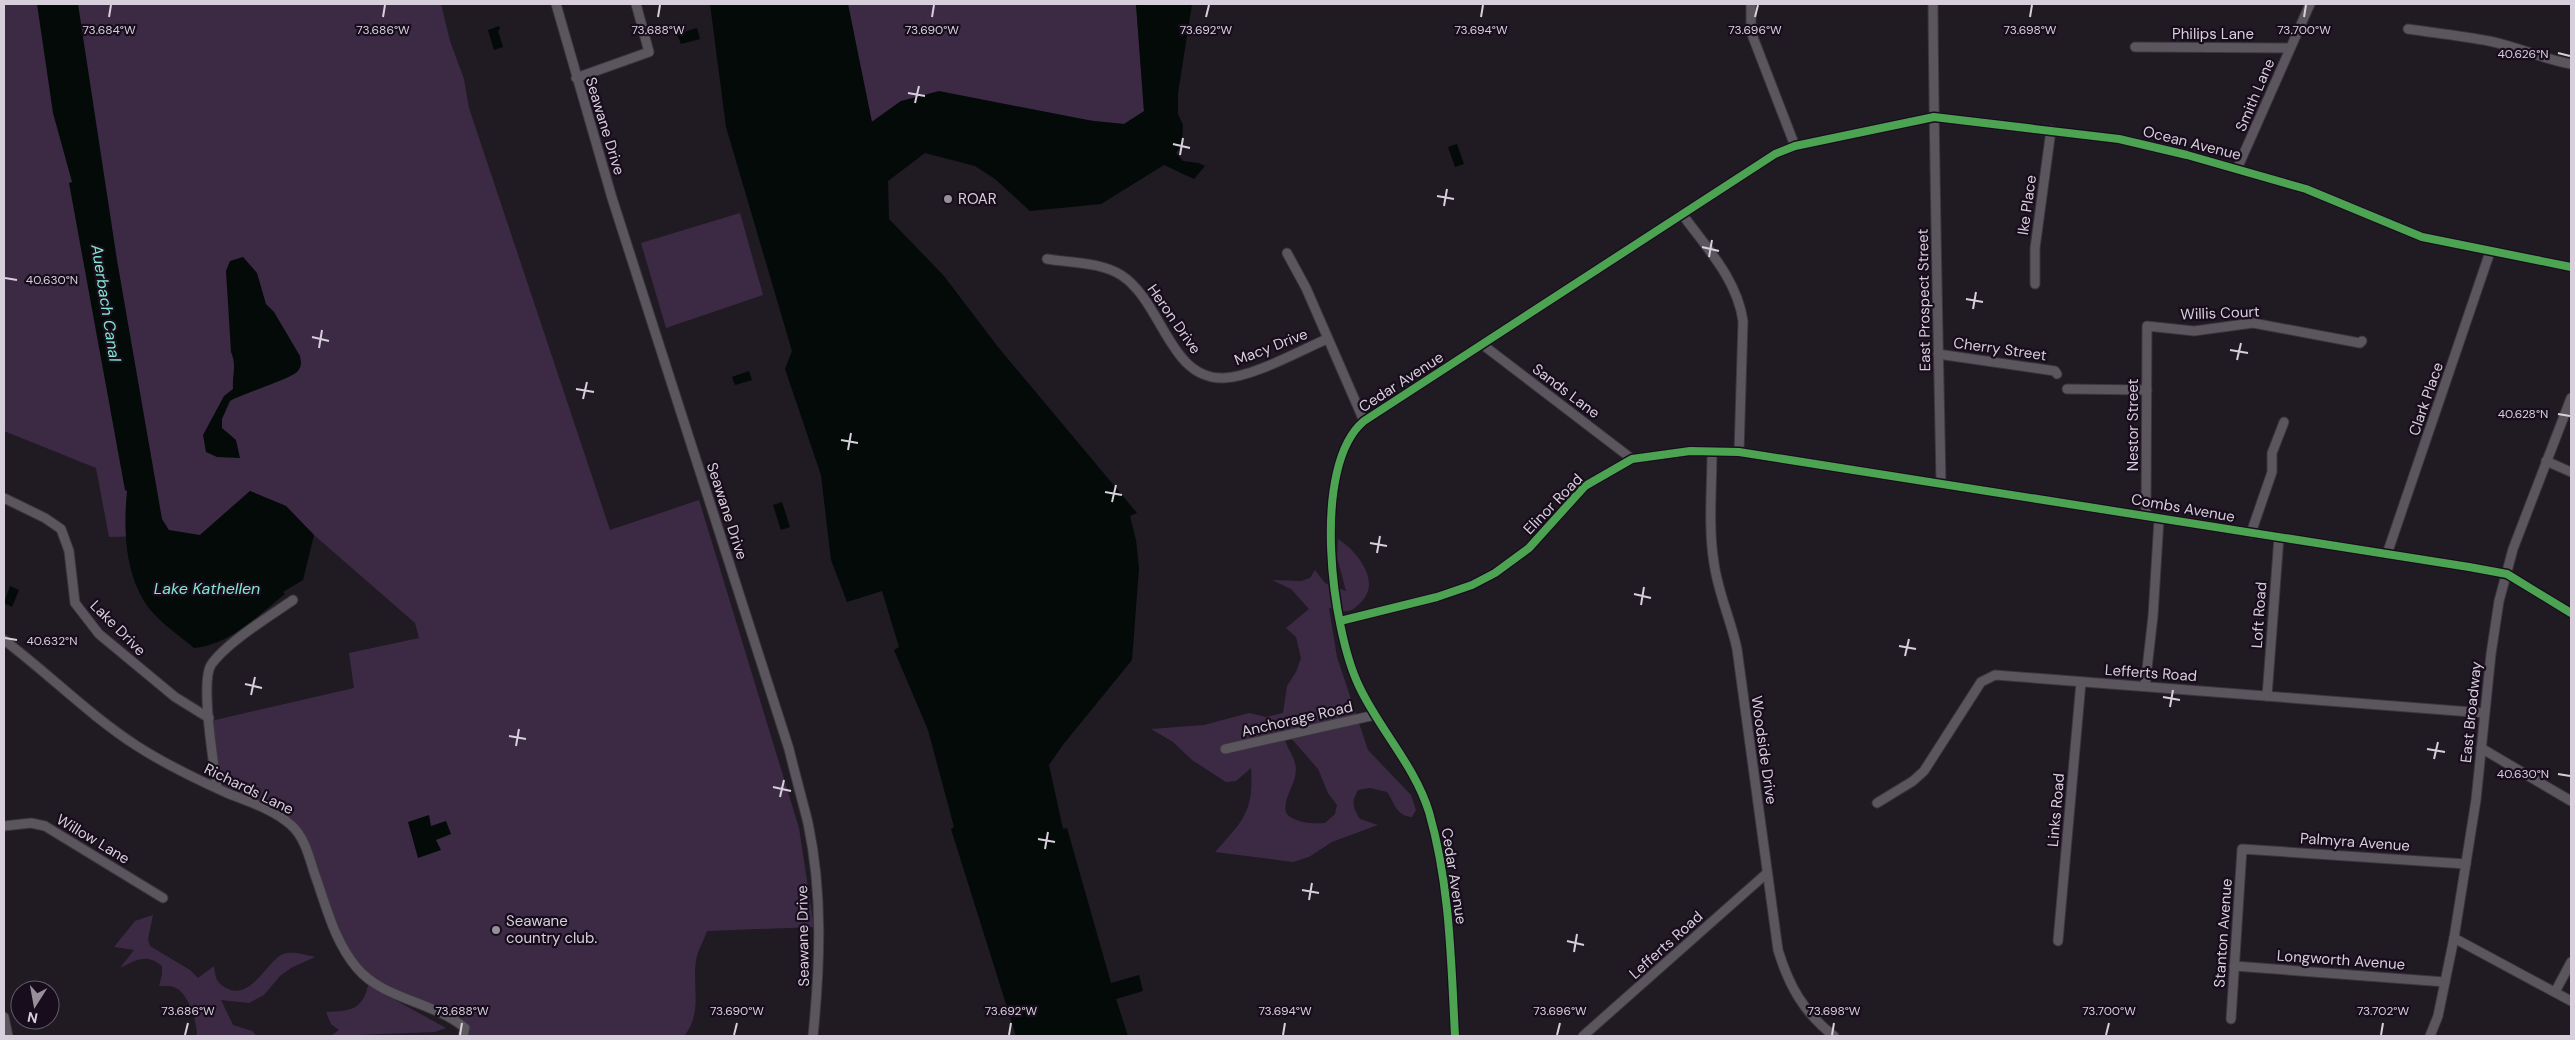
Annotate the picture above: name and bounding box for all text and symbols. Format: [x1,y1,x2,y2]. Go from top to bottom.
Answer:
text: 73.684°W [82,22,136,38]
text: 73.686°W [356,22,410,38]
text: 73.688°W [631,22,685,38]
text: 73.690°W [905,22,959,38]
text: 73.692°W [1180,22,1233,38]
text: 73.694°W [1454,22,1508,38]
text: 73.696°W [1728,22,1782,38]
text: 73.698°W [2004,22,2057,38]
text: 73.700°W [2277,22,2331,38]
street label: Philips Lane [2172,24,2254,44]
text: 40.626°N [2497,46,2549,62]
street label: Smith Lane [2231,55,2279,135]
street label: Seawane Drive [581,75,629,177]
street label: Ocean Avenue [2141,121,2243,165]
street label: Ike Place [2013,174,2041,236]
place label: ROAR [958,189,997,209]
marker: ROAR [942,193,954,205]
street label: East Prospect Street [1913,228,1935,372]
water label: Auerbach Canal [86,242,126,363]
text: 40.630°N [26,272,78,288]
street label: Heron Drive [1143,280,1205,358]
street label: Willis Court [2180,302,2260,324]
street label: Macy Drive [1231,324,1311,370]
street label: Cherry Street [1952,333,2048,365]
street label: Cedar Avenue [1355,347,1447,417]
street label: Sands Lane [1528,359,1604,423]
street label: Clark Place [2404,359,2448,439]
street label: Nestor Street [2123,379,2143,471]
text: 40.628°N [2498,406,2548,422]
street label: Seawane Drive [702,460,752,562]
street label: Elinor Road [1519,469,1587,539]
street label: Combs Avenue [2130,489,2236,527]
water label: Lake Kathellen [154,578,260,599]
street label: Loft Road [2247,581,2271,649]
street label: Lake Drive [86,596,150,660]
text: 40.632°N [27,633,77,649]
street label: Lefferts Road [2104,660,2198,686]
street label: East Broadway [2456,660,2486,764]
street label: Woodside Drive [1746,694,1782,806]
street label: Anchorage Road [1239,696,1355,742]
street label: Richards Lane [201,759,297,819]
text: 40.630°N [2497,766,2549,782]
street label: Links Road [2043,772,2069,848]
street label: Willow Lane [53,809,133,869]
street label: Cedar Avenue [1437,826,1471,926]
street label: Palmyra Avenue [2299,828,2411,856]
street label: Stanton Avenue [2209,878,2237,988]
street label: Seawane Drive [792,885,814,987]
street label: Lefferts Road [1625,907,1707,983]
place label: Seawane country club. [506,911,597,948]
marker: Seawane country club. [490,924,502,936]
street label: Longworth Avenue [2276,946,2406,974]
north arrow [10,980,60,1030]
text: 73.686°W [161,1003,215,1019]
text: 73.688°W [435,1003,489,1019]
text: 73.690°W [710,1003,764,1019]
text: 73.692°W [985,1003,1038,1019]
text: 73.694°W [1258,1003,1312,1019]
text: 73.696°W [1533,1003,1587,1019]
text: 73.698°W [1808,1003,1861,1019]
text: 73.700°W [2082,1003,2136,1019]
text: 73.702°W [2357,1003,2409,1019]
text: N [26,1008,39,1028]

